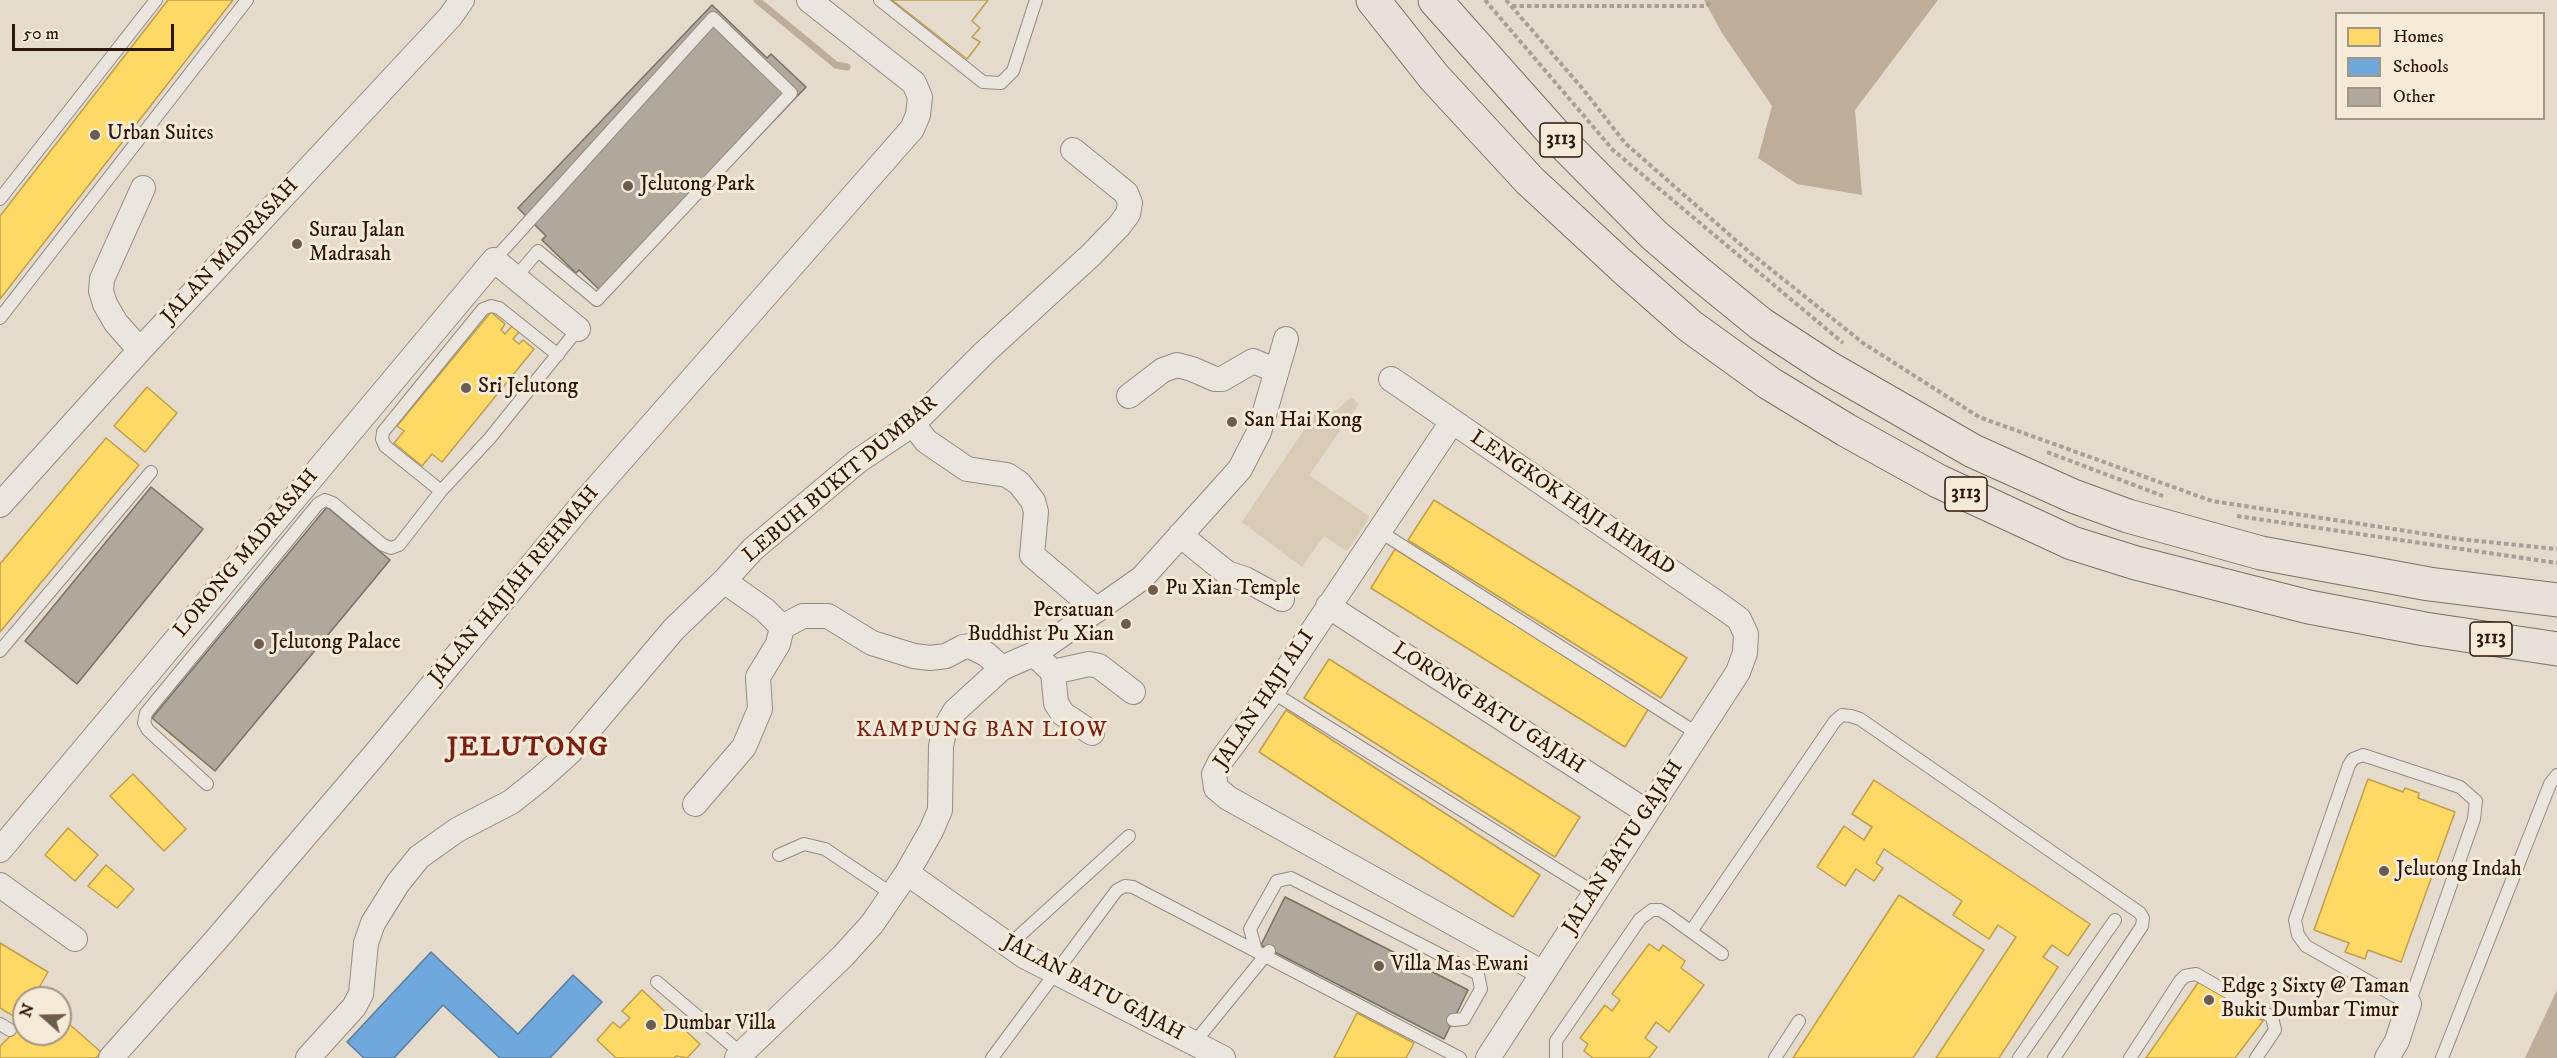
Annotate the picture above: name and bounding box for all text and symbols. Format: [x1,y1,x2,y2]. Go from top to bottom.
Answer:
scale bar [15,12,177,50]
legend [2335,12,2545,120]
text: 50 m [23,23,59,45]
text: Homes [2393,26,2444,48]
text: Schools [2393,56,2448,78]
text: Other [2393,86,2435,108]
place label: Urban Suites [107,122,214,148]
road number: 3113 [1540,123,1582,157]
marker: Urban Suites [88,128,102,142]
place label: Jelutong Park [640,173,755,199]
street label: JALAN MADRASAH [157,174,305,330]
marker: Jelutong Park [621,179,635,193]
place label: Surau Jalan Madrasah [309,219,405,269]
marker: Surau Jalan Madrasah [290,237,304,251]
place label: Sri Jelutong [478,375,578,401]
marker: Sri Jelutong [459,381,473,395]
street label: LEBUH BUKIT DUMBAR [739,391,943,569]
place label: San Hai Kong [1244,409,1362,435]
marker: San Hai Kong [1225,415,1239,429]
street label: LENGKOK HAJI AHMAD [1465,426,1679,582]
street label: LORONG MADRASAH [169,465,325,643]
road number: 3113 [1945,477,1987,511]
street label: JALAN HAJJAH REHMAH [425,482,605,690]
place label: Pu Xian Temple [1165,577,1300,603]
marker: Pu Xian Temple [1146,583,1160,597]
place label: Persatuan Buddhist Pu Xian [968,599,1114,649]
marker: Persatuan Buddhist Pu Xian [1119,617,1133,631]
road number: 3113 [2470,622,2512,656]
street label: JALAN HAJI ALI [1209,626,1321,774]
place label: Jelutong Palace [271,631,401,657]
marker: Jelutong Palace [252,637,266,651]
street label: LORONG BATU GAJAH [1387,637,1589,781]
district label: KAMPUNG BAN LIOW [856,718,1108,744]
district label: JELUTONG [447,733,609,765]
street label: JALAN BATU GAJAH [1559,757,1689,939]
place label: Jelutong Indah [2396,858,2522,884]
marker: Jelutong Indah [2377,864,2391,878]
street label: JALAN BATU GAJAH [998,931,1188,1047]
place label: Villa Mas Ewani [1391,953,1528,979]
marker: Villa Mas Ewani [1372,959,1386,973]
place label: Edge 3 Sixty @ Taman Bukit Dumbar Timur [2221,975,2409,1025]
north arrow [12,986,72,1046]
marker: Edge 3 Sixty @ Taman Bukit Dumbar Timur [2202,993,2216,1007]
text: N [15,1001,39,1020]
place label: Dumbar Villa [663,1012,776,1038]
marker: Dumbar Villa [644,1018,658,1032]

